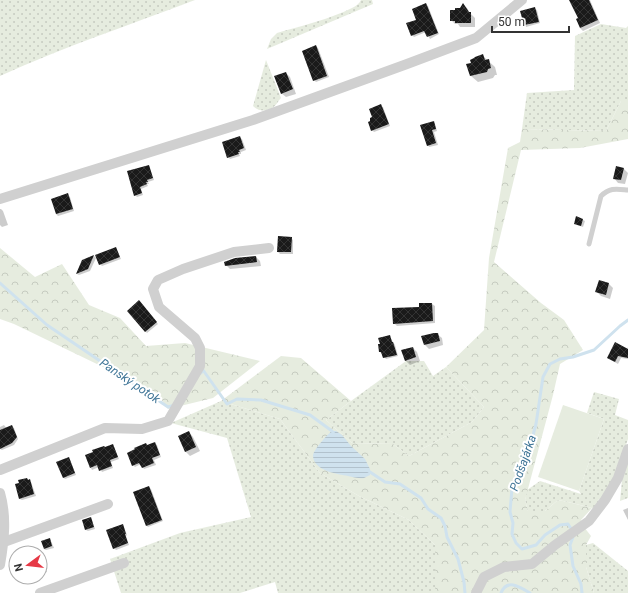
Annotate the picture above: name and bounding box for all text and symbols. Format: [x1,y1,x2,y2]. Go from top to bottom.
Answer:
scale bar [492,8,569,34]
text: 50 m [498,15,525,29]
water label: Panský potok [97,356,164,407]
water label: Podšajárka [507,433,539,493]
north arrow [8,545,48,585]
text: N [11,562,26,573]

